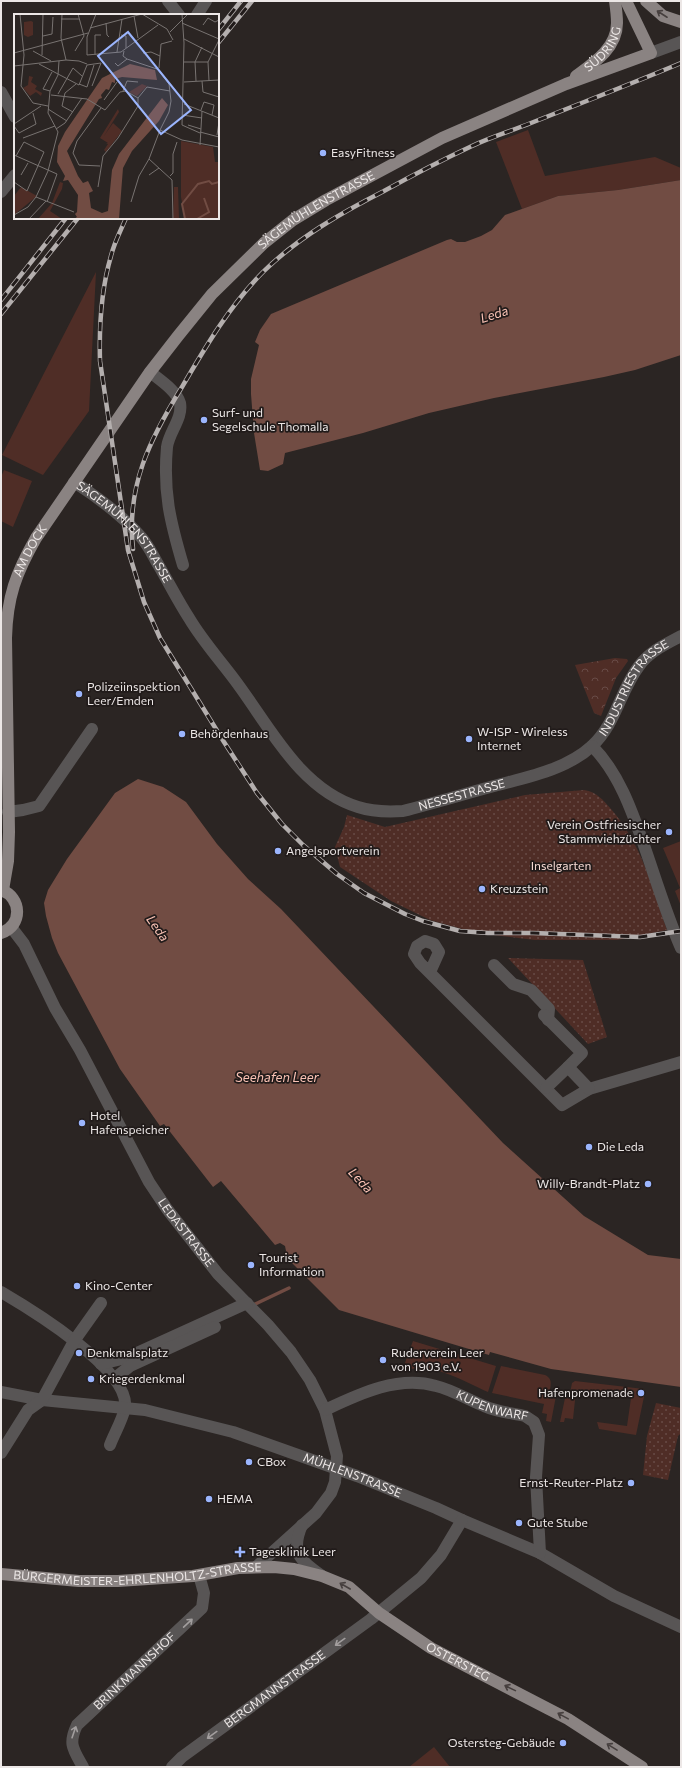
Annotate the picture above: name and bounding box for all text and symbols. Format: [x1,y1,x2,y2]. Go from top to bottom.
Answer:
one-way arrow [657,10,668,18]
inset map [14,14,219,219]
street label: SÜDRING [581,25,623,74]
place label: EasyFitness [331,145,395,159]
marker: EasyFitness [318,148,328,158]
street label: SÄGEMÜHLENSTRASSE [254,168,376,251]
water label: Leda [478,302,510,326]
place label: Surf- und Segelschule Thomalla [212,405,329,433]
marker: Surf- und Segelschule Thomalla [199,415,209,425]
street label: SÄGEMÜHLENSTRASSE [74,478,175,585]
street label: AM DOCK [10,522,49,579]
street label: INDUSTRIESTRASSE [595,636,670,738]
place label: Polizeiinspektion Leer/Emden [87,679,180,707]
marker: Polizeiinspektion Leer/Emden [74,689,84,699]
place label: W-ISP - Wireless Internet [477,724,568,752]
place label: Behördenhaus [190,726,268,740]
marker: Behördenhaus [177,729,187,739]
marker: W-ISP - Wireless Internet [464,734,474,744]
street label: NESSESTRASSE [416,775,506,813]
place label: Verein Ostfriesischer Stammviehzüchter [547,817,661,845]
marker: Verein Ostfriesischer Stammviehzüchter [664,827,674,837]
place label: Angelsportverein [286,843,380,857]
marker: Angelsportverein [273,846,283,856]
park label: Inselgarten [531,858,591,872]
place label: Kreuzstein [490,881,548,895]
marker: Kreuzstein [477,884,487,894]
water label: Leda [143,912,173,944]
water label: Seehafen Leer [235,1069,320,1085]
place label: Hotel Hafenspeicher [90,1108,169,1136]
marker: Hotel Hafenspeicher [77,1118,87,1128]
place label: Die Leda [597,1139,644,1153]
marker: Die Leda [584,1142,594,1152]
water label: Leda [345,1164,377,1196]
place label: Willy-Brandt-Platz [537,1176,640,1190]
marker: Willy-Brandt-Platz [643,1179,653,1189]
street label: LEDASTRASSE [156,1195,218,1269]
place label: Tourist Information [259,1250,324,1278]
marker: Tourist Information [246,1260,256,1270]
place label: Kino-Center [85,1278,153,1292]
marker: Kino-Center [72,1281,82,1291]
place label: Denkmalsplatz [87,1345,168,1359]
place label: Ruderverein Leer von 1903 e.V. [391,1345,484,1373]
marker: Denkmalsplatz [74,1348,84,1358]
marker: Ruderverein Leer von 1903 e.V. [378,1355,388,1365]
place label: Kriegerdenkmal [99,1371,185,1385]
marker: Kriegerdenkmal [86,1374,96,1384]
place label: Hafenpromenade [538,1385,633,1399]
street label: KUPENWARF [454,1386,530,1423]
marker: Hafenpromenade [636,1388,646,1398]
street label: MÜHLENSTRASSE [302,1449,404,1499]
place label: CBox [257,1454,287,1468]
marker: CBox [244,1457,254,1467]
place label: Ernst-Reuter-Platz [519,1475,623,1489]
marker: Ernst-Reuter-Platz [626,1478,636,1488]
place label: HEMA [217,1491,253,1505]
marker: HEMA [204,1494,214,1504]
place label: Gute Stube [527,1515,588,1529]
marker: Gute Stube [514,1518,524,1528]
place label: Tagesklinik Leer [249,1544,336,1558]
marker: Tagesklinik Leer [234,1546,246,1558]
street label: BÜRGERMEISTER-EHRLENHOLTZ-STRASSE [13,1559,262,1587]
one-way arrow [339,1581,351,1589]
one-way arrow [182,1618,193,1627]
street label: BRINKMANNSHOF [90,1629,178,1712]
one-way arrow [334,1637,345,1646]
street label: OSTERSTEG [424,1639,493,1683]
street label: BERGMANNSTRASSE [221,1647,327,1730]
one-way arrow [504,1684,516,1692]
one-way arrow [557,1712,569,1720]
one-way arrow [71,1726,79,1738]
one-way arrow [207,1731,218,1739]
place label: Ostersteg-Gebäude [448,1735,555,1749]
marker: Ostersteg-Gebäude [558,1738,568,1748]
one-way arrow [606,1743,617,1751]

